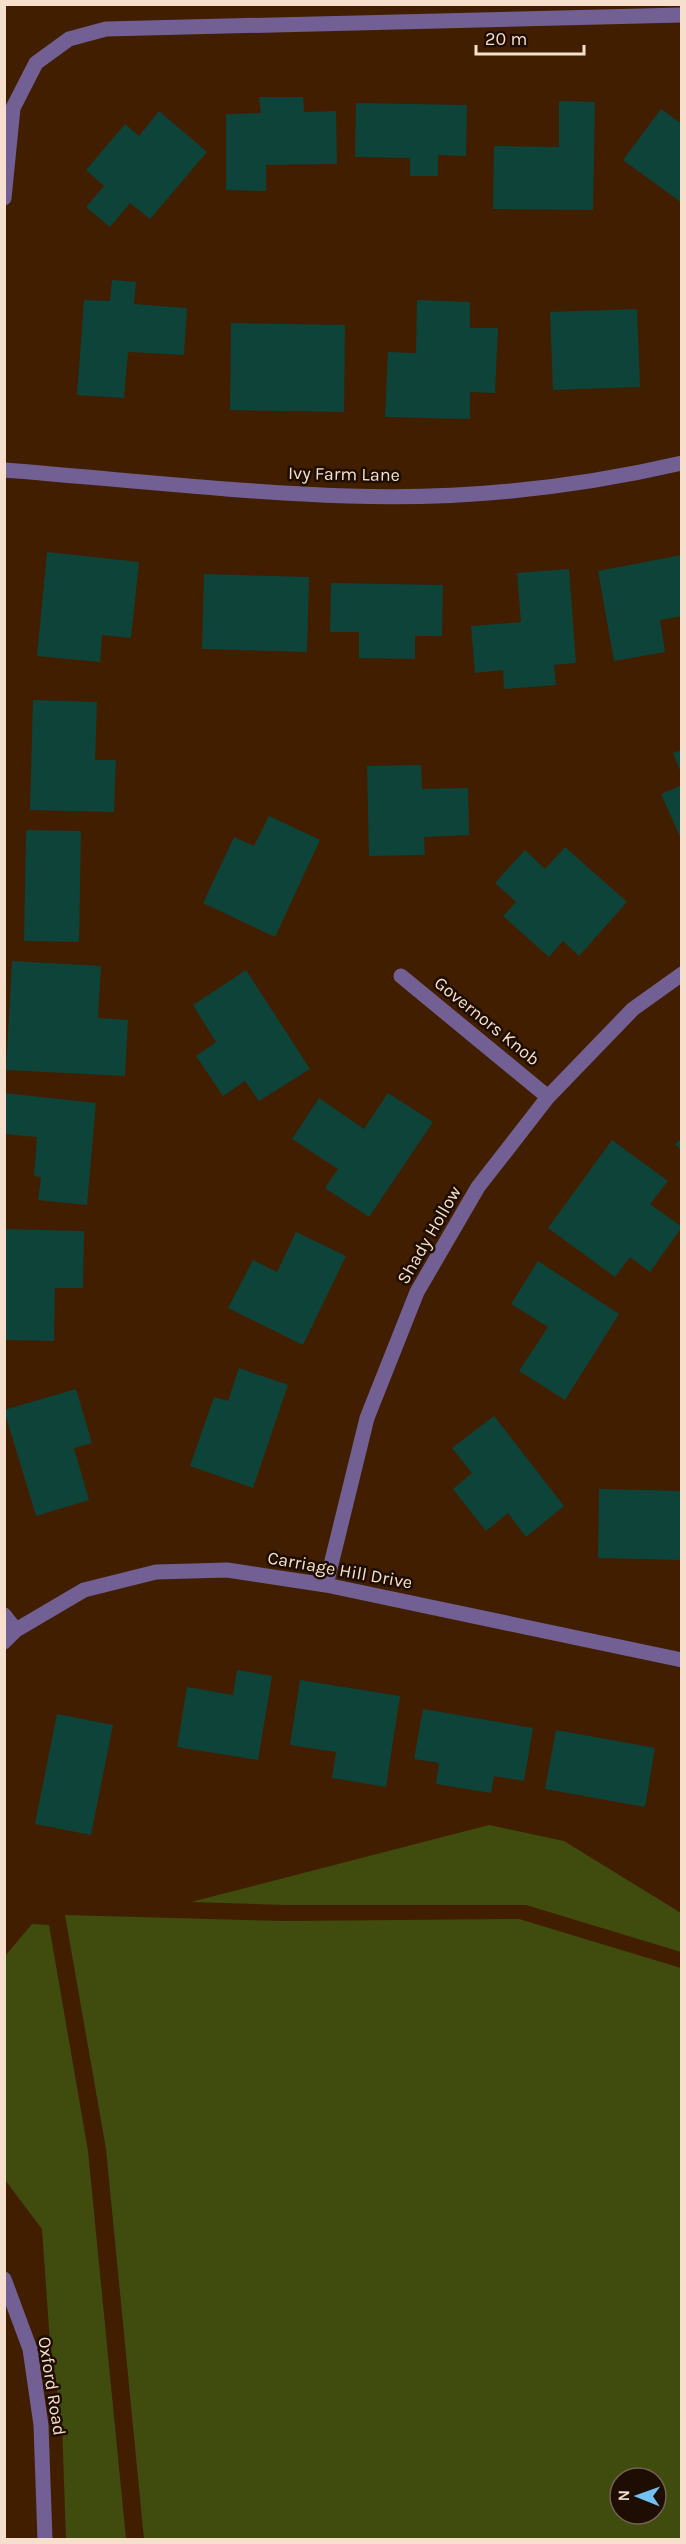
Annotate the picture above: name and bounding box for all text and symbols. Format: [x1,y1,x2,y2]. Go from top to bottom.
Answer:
scale bar [476,18,584,56]
text: 20 m [485,28,527,50]
street label: Ivy Farm Lane [288,462,400,486]
street label: Governors Knob [430,972,544,1070]
street label: Shady Hollow [392,1182,466,1288]
street label: Carriage Hill Drive [266,1546,414,1594]
street label: Oxford Road [33,2335,71,2437]
north arrow [608,2466,668,2526]
text: N [614,2490,633,2502]

